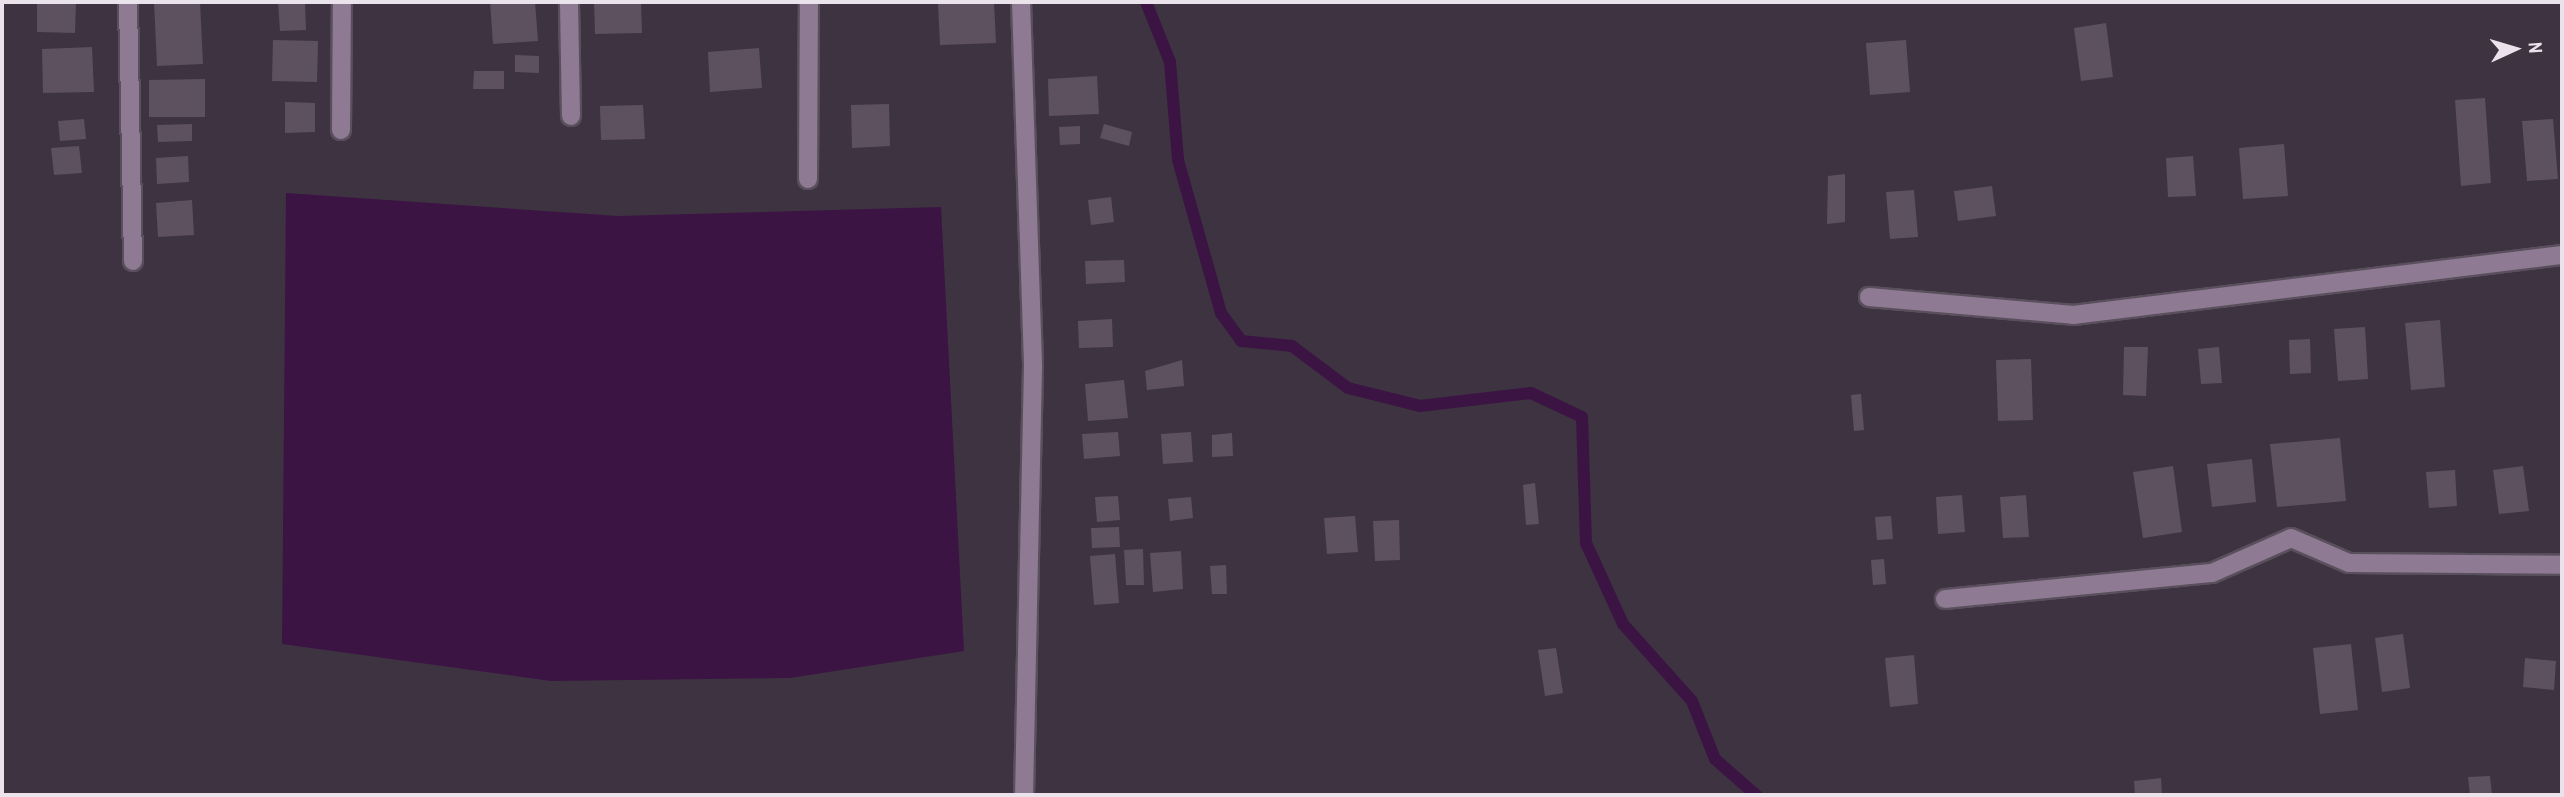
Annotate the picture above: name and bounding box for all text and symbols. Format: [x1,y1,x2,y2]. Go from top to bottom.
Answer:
north arrow [2480,14,2550,84]
text: N [2523,41,2549,54]

